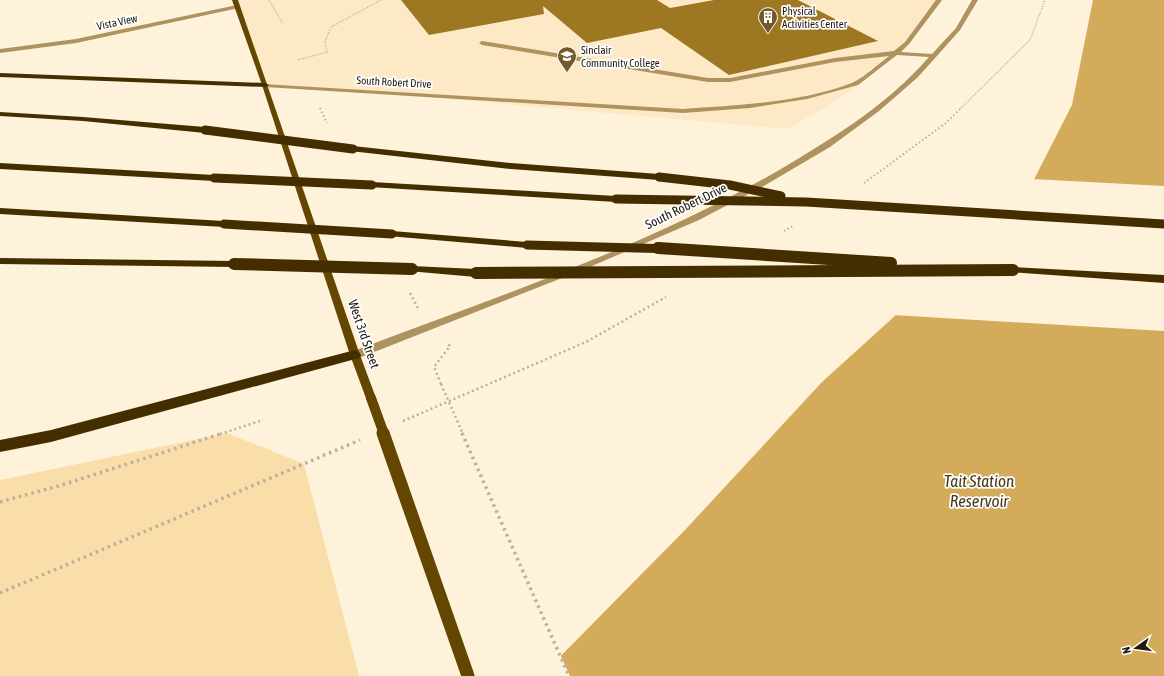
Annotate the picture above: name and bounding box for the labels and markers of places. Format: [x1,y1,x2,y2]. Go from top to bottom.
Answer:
place label: Physical Activities Center [782,5,848,30]
building icon: Physical Activities Center [757,6,779,34]
place label: Sinclair Community College [581,44,660,69]
school or university icon: Sinclair Community College [556,45,578,73]

